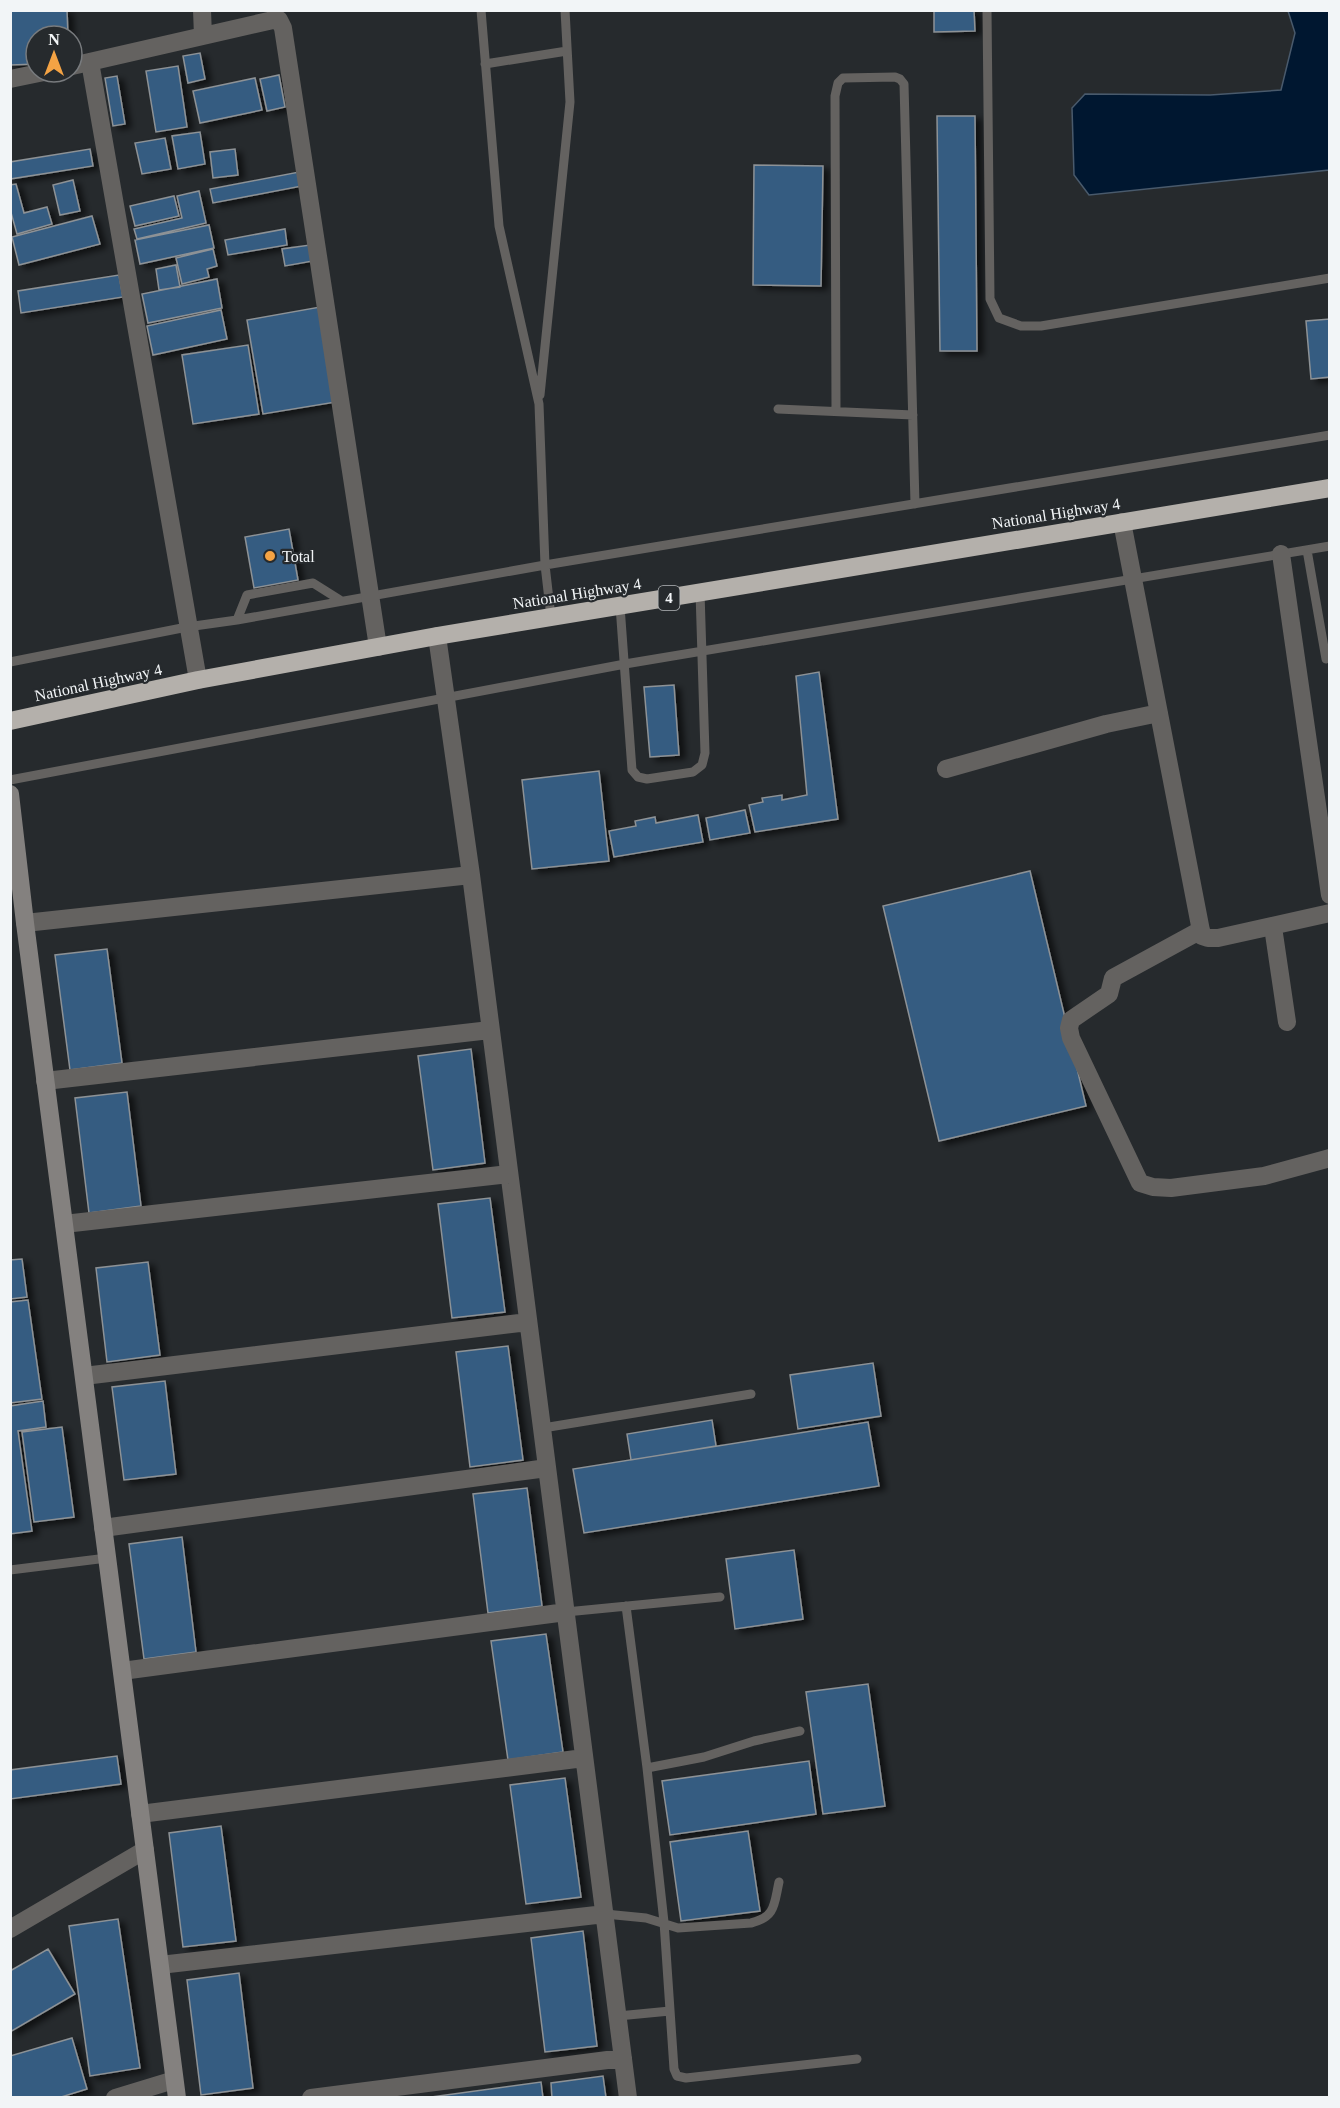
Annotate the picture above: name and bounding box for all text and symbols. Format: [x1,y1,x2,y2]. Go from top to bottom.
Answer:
north arrow [24,24,84,84]
text: N [48,31,60,48]
street label: National Highway 4 [991,495,1122,533]
place label: Total [282,548,315,565]
marker: Total [263,549,277,563]
street label: National Highway 4 [512,575,643,613]
road number: 4 [658,586,680,610]
street label: National Highway 4 [33,661,164,705]

